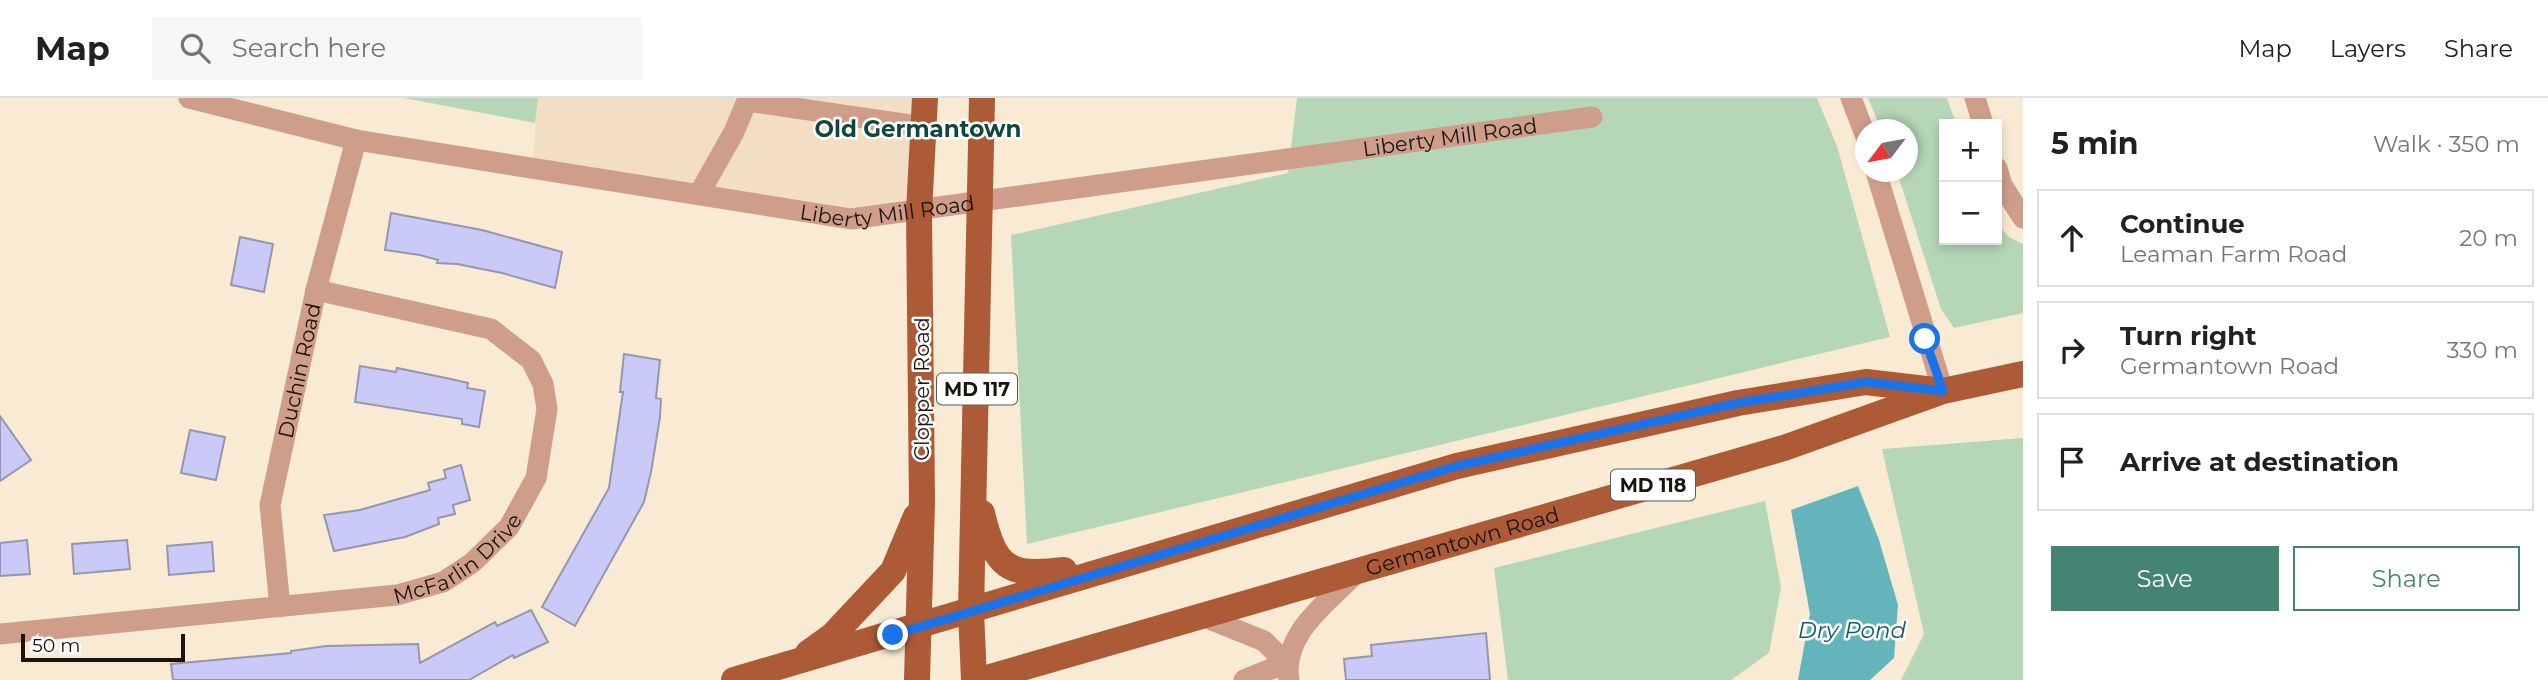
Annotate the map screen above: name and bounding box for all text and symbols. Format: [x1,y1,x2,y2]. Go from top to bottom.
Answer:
search box [152,17,642,80]
text: Map [35,28,110,68]
icon: search [176,29,214,67]
text: Search here [232,32,386,64]
text: Map [2238,34,2292,63]
text: Layers [2330,34,2406,63]
text: Share [2444,34,2513,63]
street label: Liberty Mill Road [1361,112,1539,161]
district label: Old Germantown [815,115,1021,143]
north arrow [1855,119,1918,182]
map controls [1939,119,2002,245]
button: + [1939,119,2002,182]
text: 5 min [2051,125,2139,162]
text: Walk · 350 m [2373,130,2520,158]
button: − [1939,182,2002,245]
street label: Liberty Mill Road [798,190,976,232]
text: Continue [2120,208,2245,240]
icon: ahead [2053,219,2091,257]
text: 20 m [2459,224,2518,252]
text: Leaman Farm Road [2120,240,2347,268]
street label: Duchin Road [272,301,325,440]
street label: Clopper Road [909,317,934,461]
text: Turn right [2120,320,2256,352]
route start [1909,323,1940,354]
icon: right [2053,331,2091,369]
text: 330 m [2447,336,2518,364]
text: Germantown Road [2120,352,2339,380]
road number: MD 117 [937,374,1017,404]
icon: arrive [2053,443,2091,481]
text: Arrive at destination [2120,446,2399,478]
road number: MD 118 [1611,470,1695,500]
street label: Germantown Road [1363,501,1562,581]
street label: McFarlin Drive [390,509,527,608]
button: Save [2051,546,2279,611]
button: Share [2293,546,2520,611]
water label: Dry Pond [1798,616,1907,644]
route end [877,619,908,650]
scale bar [21,631,186,663]
text: 50 m [32,634,80,657]

